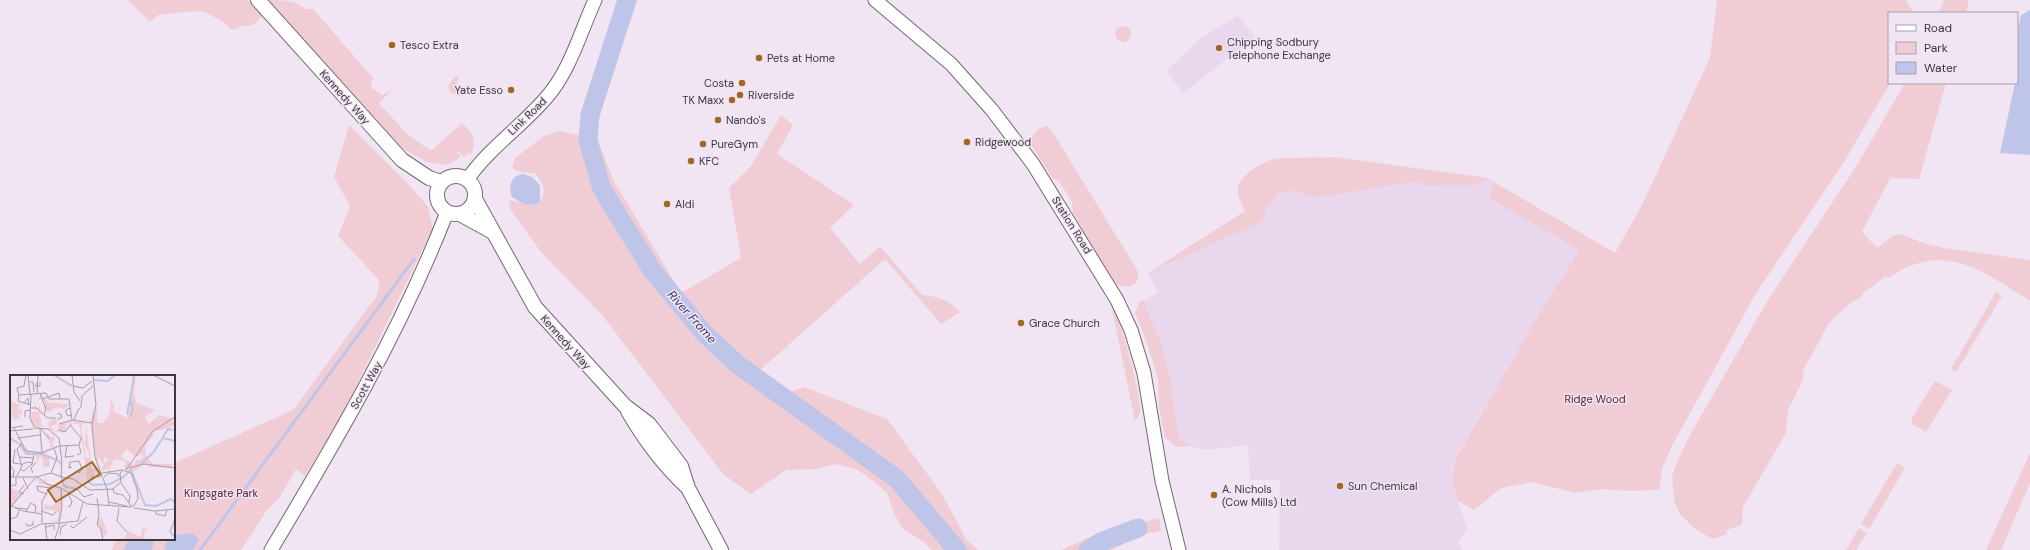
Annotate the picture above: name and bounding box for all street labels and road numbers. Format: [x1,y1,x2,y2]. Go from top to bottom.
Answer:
street label: Kennedy Way [317,67,373,127]
street label: Link Road [505,94,549,138]
street label: Station Road [1049,194,1095,256]
street label: Kennedy Way [538,312,594,372]
street label: Scott Way [347,359,385,411]

